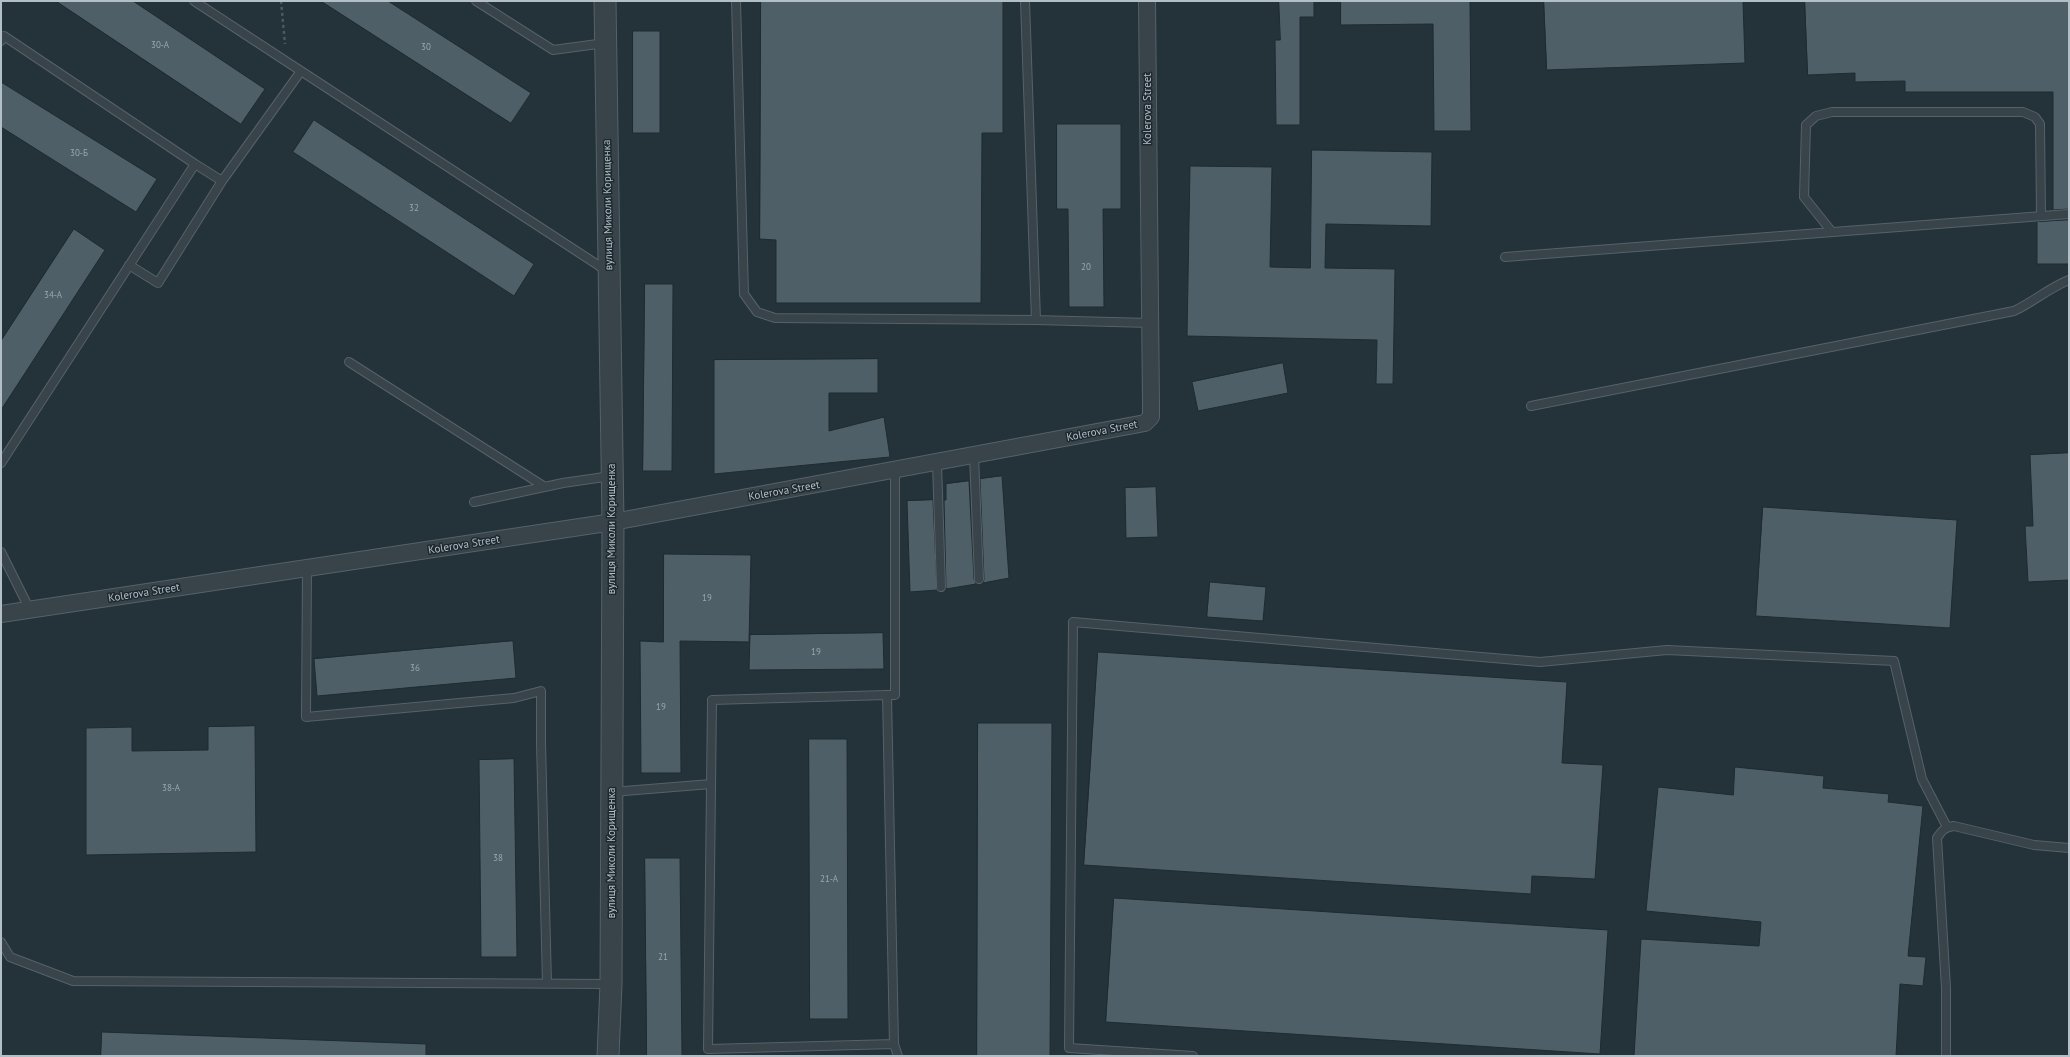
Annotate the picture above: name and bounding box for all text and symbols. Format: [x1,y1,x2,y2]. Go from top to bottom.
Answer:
house number: 30-А [151,40,169,50]
house number: 30 [421,42,431,52]
street label: Kolerova Street [1141,73,1155,145]
street label: вулиця Миколи Корищенка [600,140,616,270]
house number: 30-Б [70,148,88,158]
house number: 32 [409,203,419,213]
house number: 20 [1081,262,1091,272]
house number: 34-А [44,290,62,300]
street label: Kolerova Street [1065,418,1139,444]
street label: вулиця Миколи Корищенка [605,464,619,594]
street label: Kolerova Street [747,478,821,504]
street label: Kolerova Street [427,533,501,557]
street label: Kolerova Street [107,581,181,605]
house number: 19 [702,593,712,603]
house number: 19 [811,647,821,657]
house number: 36 [410,663,420,673]
house number: 19 [656,702,666,712]
house number: 38-А [162,783,180,793]
street label: вулиця Миколи Корищенка [605,788,619,918]
house number: 38 [493,853,503,863]
house number: 21-А [820,874,838,884]
house number: 21 [658,952,668,962]

